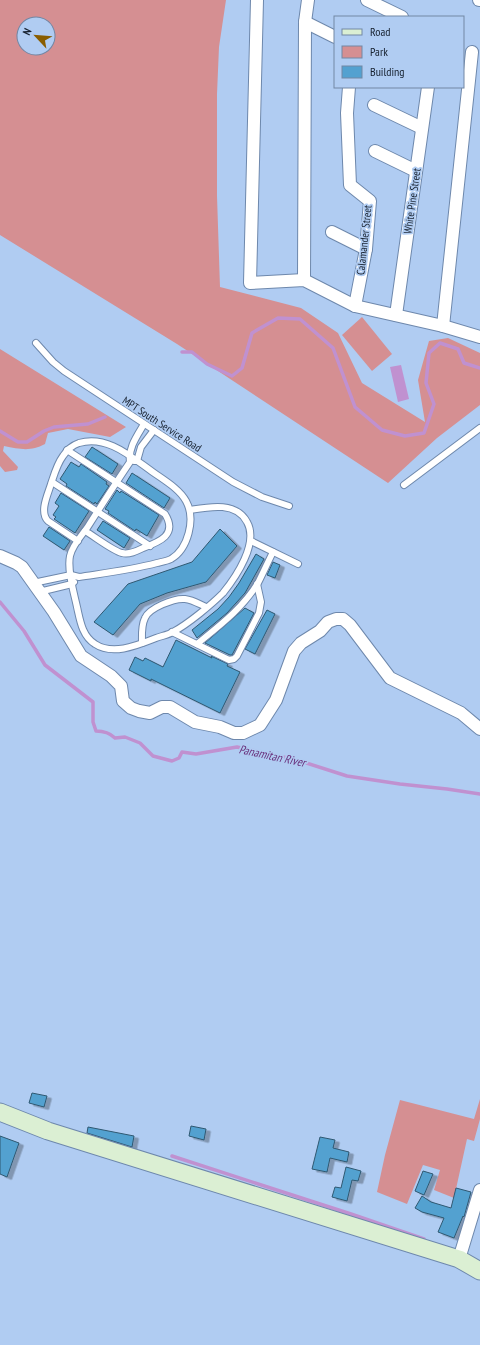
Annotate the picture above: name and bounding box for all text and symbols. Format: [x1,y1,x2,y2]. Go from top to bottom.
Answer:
north arrow [16,16,56,56]
legend [334,16,464,88]
text: Road [370,24,390,39]
text: N [19,26,35,37]
text: Park [370,44,388,59]
text: Building [370,64,405,79]
street label: White Pine Street [400,167,424,235]
street label: Calamander Street [353,204,375,276]
street label: MPT South Service Road [120,393,204,455]
water label: Panamitan River [238,741,308,770]

